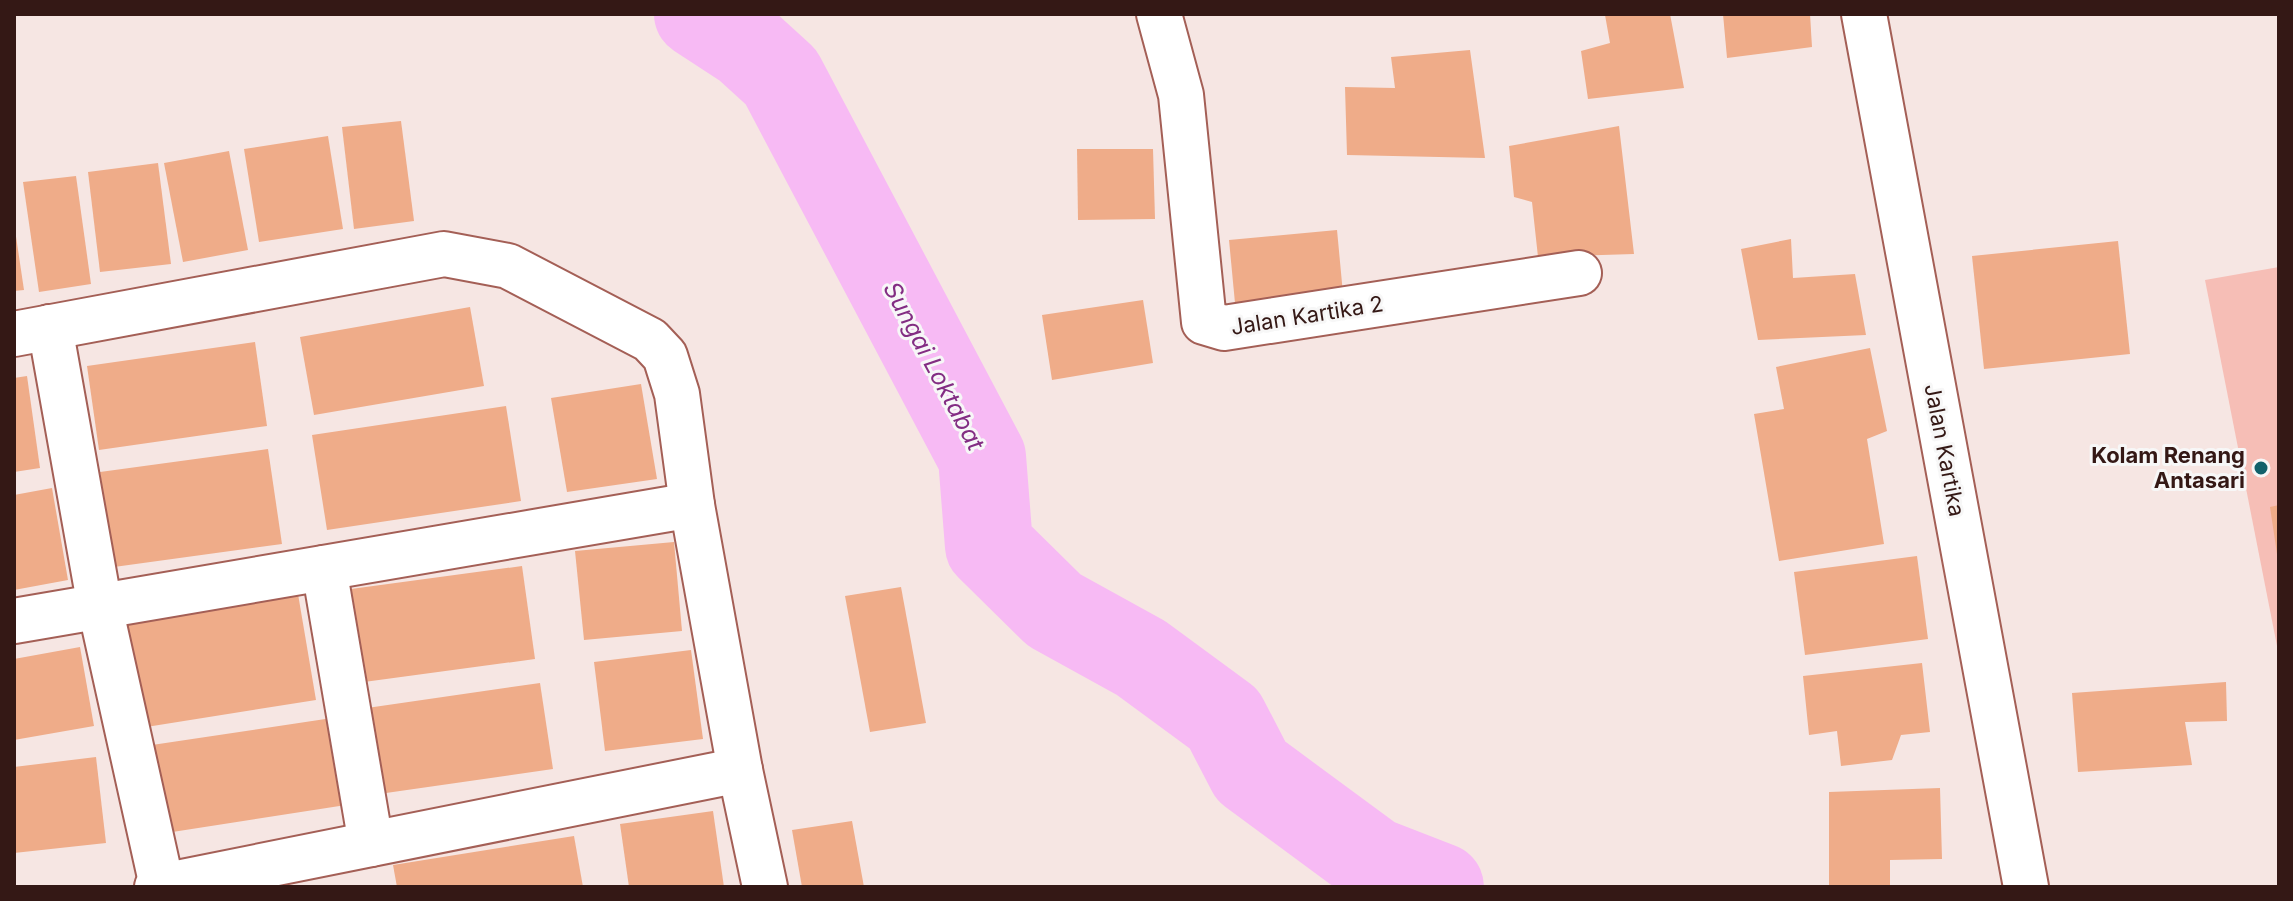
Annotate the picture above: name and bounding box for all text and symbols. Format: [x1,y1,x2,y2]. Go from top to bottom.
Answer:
water label: Sungai Loktabat [877,277,991,456]
street label: Jalan Kartika 2 [1229,290,1385,340]
street label: Jalan Kartika [1919,382,1971,518]
place label: Kolam Renang Antasari [2091,442,2245,493]
marker: Kolam Renang Antasari [2252,459,2270,477]

